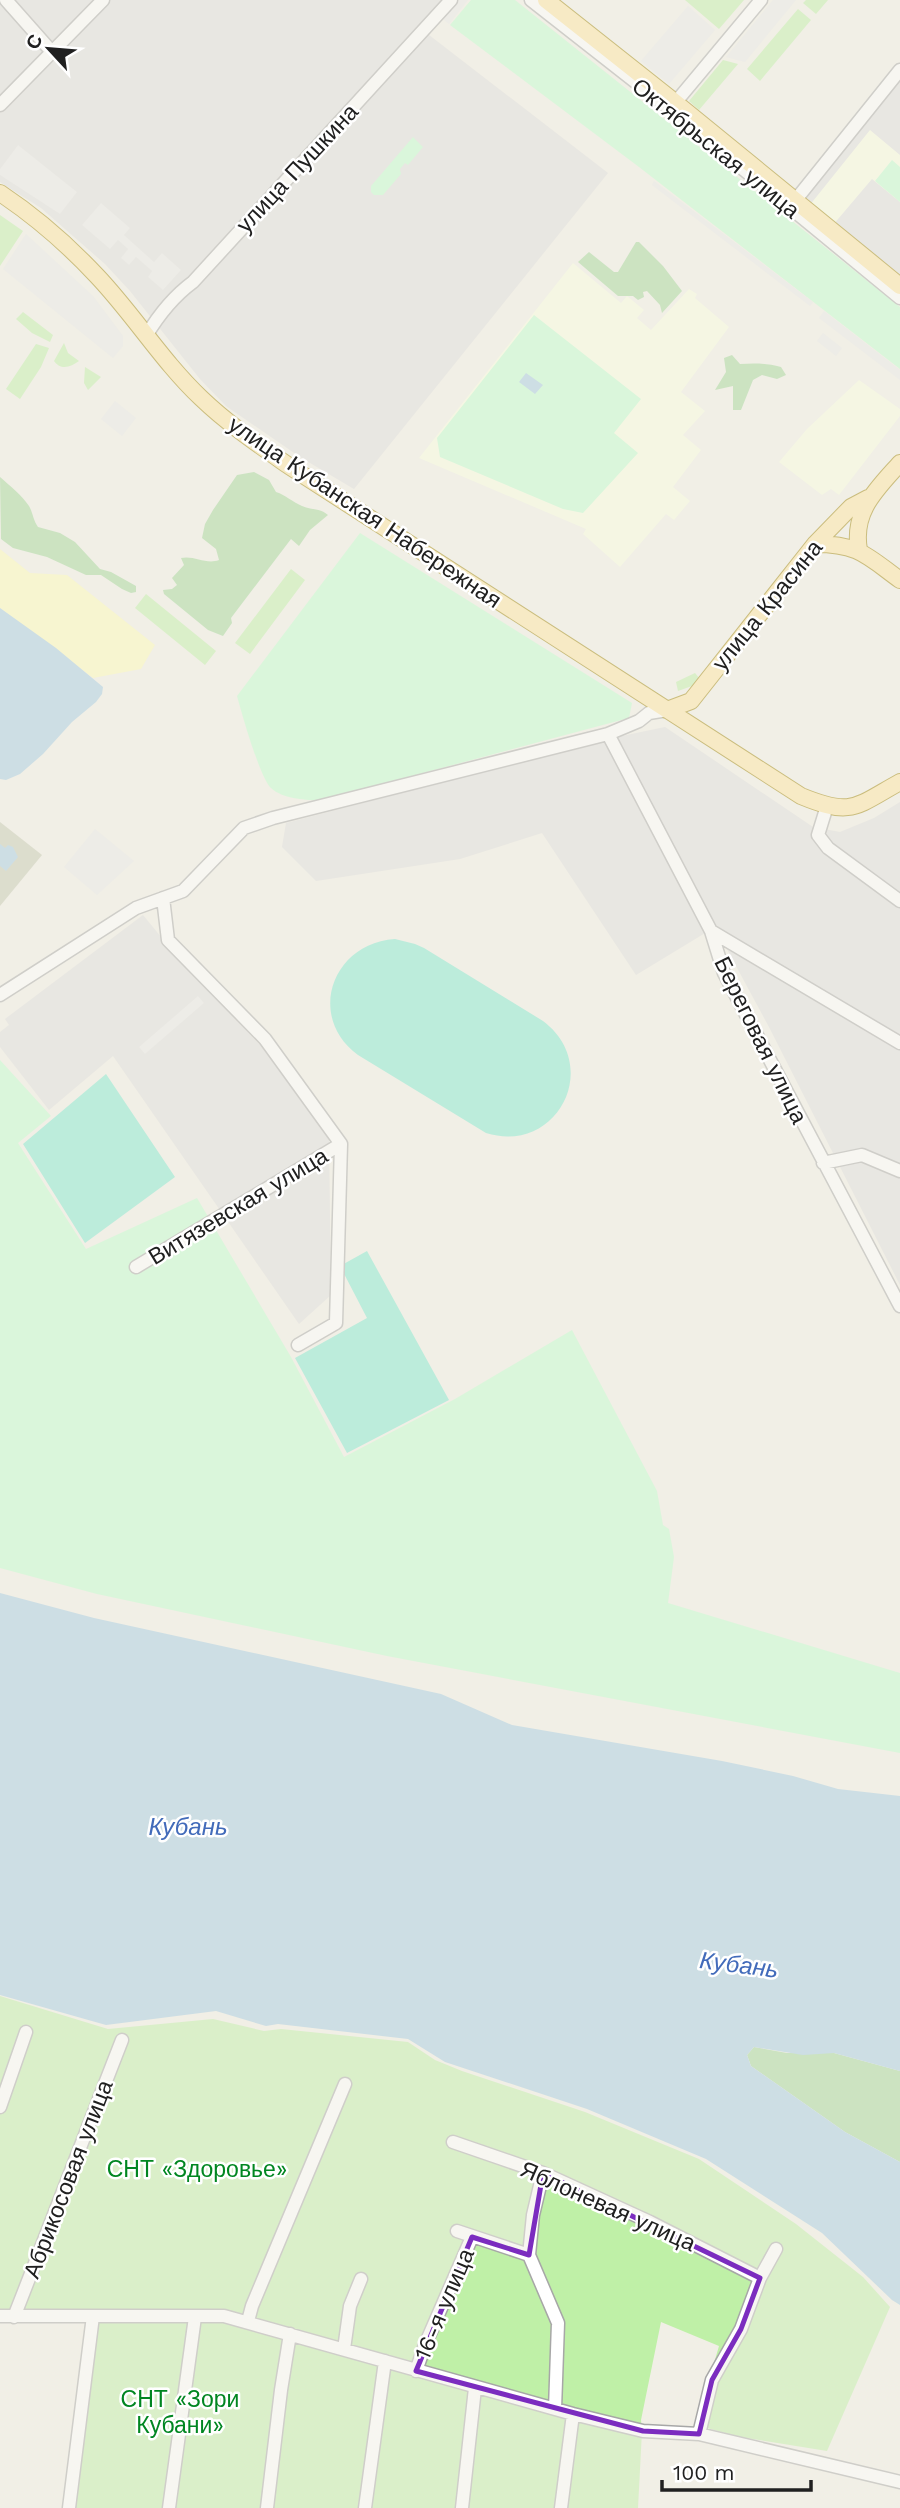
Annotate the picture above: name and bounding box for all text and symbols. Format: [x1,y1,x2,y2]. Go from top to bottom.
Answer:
north arrow [14,14,84,84]
text: С [21,30,48,53]
street label: Октябрьская улица [627,73,805,224]
street label: улица Пушкина [231,98,364,238]
street label: улица Кубанская Набережная [223,411,506,614]
street label: улица Красина [707,535,828,676]
street label: Береговая улица [708,952,813,1128]
street label: Витязевская улица [144,1142,333,1271]
water label: Кубань [148,1813,228,1841]
water label: Кубань [698,1946,780,1984]
street label: Абрикосовая улица [18,2076,119,2282]
park label: СНТ «Здоровье» [107,2156,287,2183]
street label: Яблоневая улица [516,2156,700,2257]
street label: 16-я улица [409,2244,480,2364]
park label: СНТ «Зори Кубани» [121,2386,239,2439]
scale bar [662,2448,811,2492]
text: 100 m [673,2460,735,2485]

